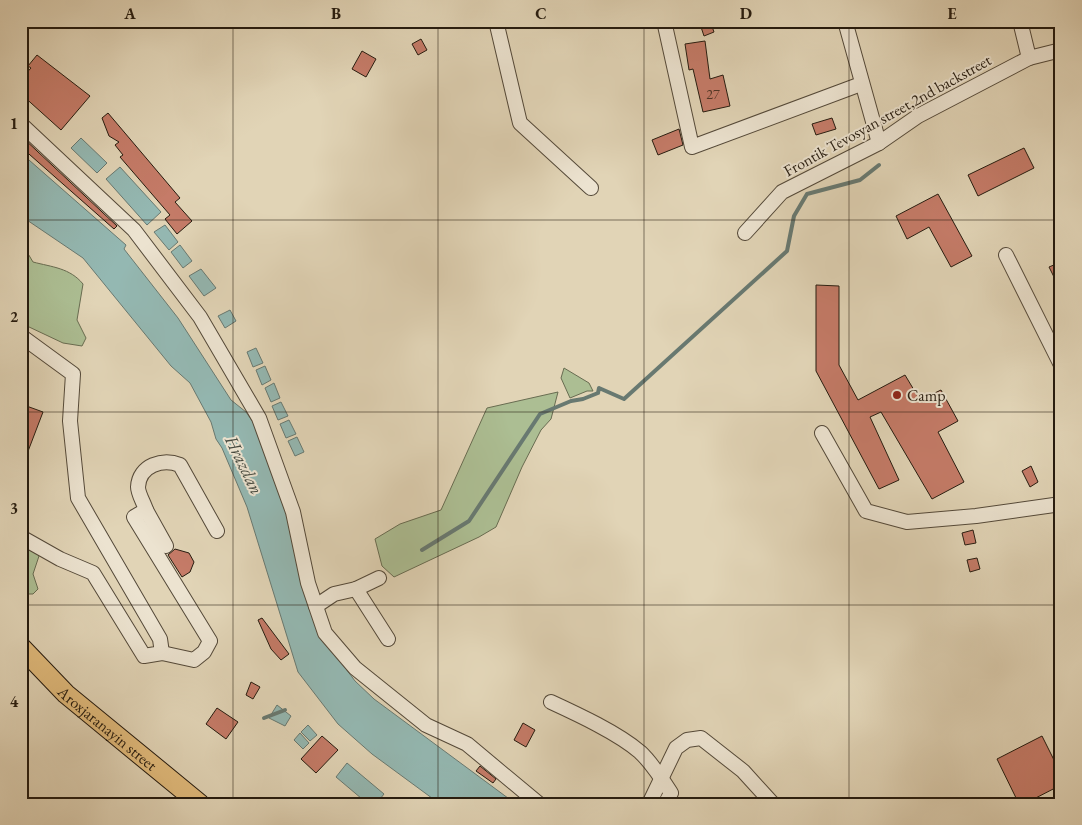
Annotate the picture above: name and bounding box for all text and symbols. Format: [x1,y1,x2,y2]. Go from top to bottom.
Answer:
text: A [123,3,136,24]
text: B [331,3,341,24]
text: C [535,3,547,24]
text: D [740,3,752,24]
text: E [947,3,957,24]
street label: Frontik Tevosyan street,2nd backstreet [780,49,995,181]
house number: 27 [706,85,720,103]
text: 1 [10,113,18,134]
text: 2 [10,306,19,327]
place label: Camp [907,385,946,406]
marker: Camp [891,389,903,401]
water label: Hrazdan [220,431,269,498]
text: 3 [10,498,18,519]
street label: Aroxjaranayin street [52,681,161,776]
text: 4 [10,691,19,712]

